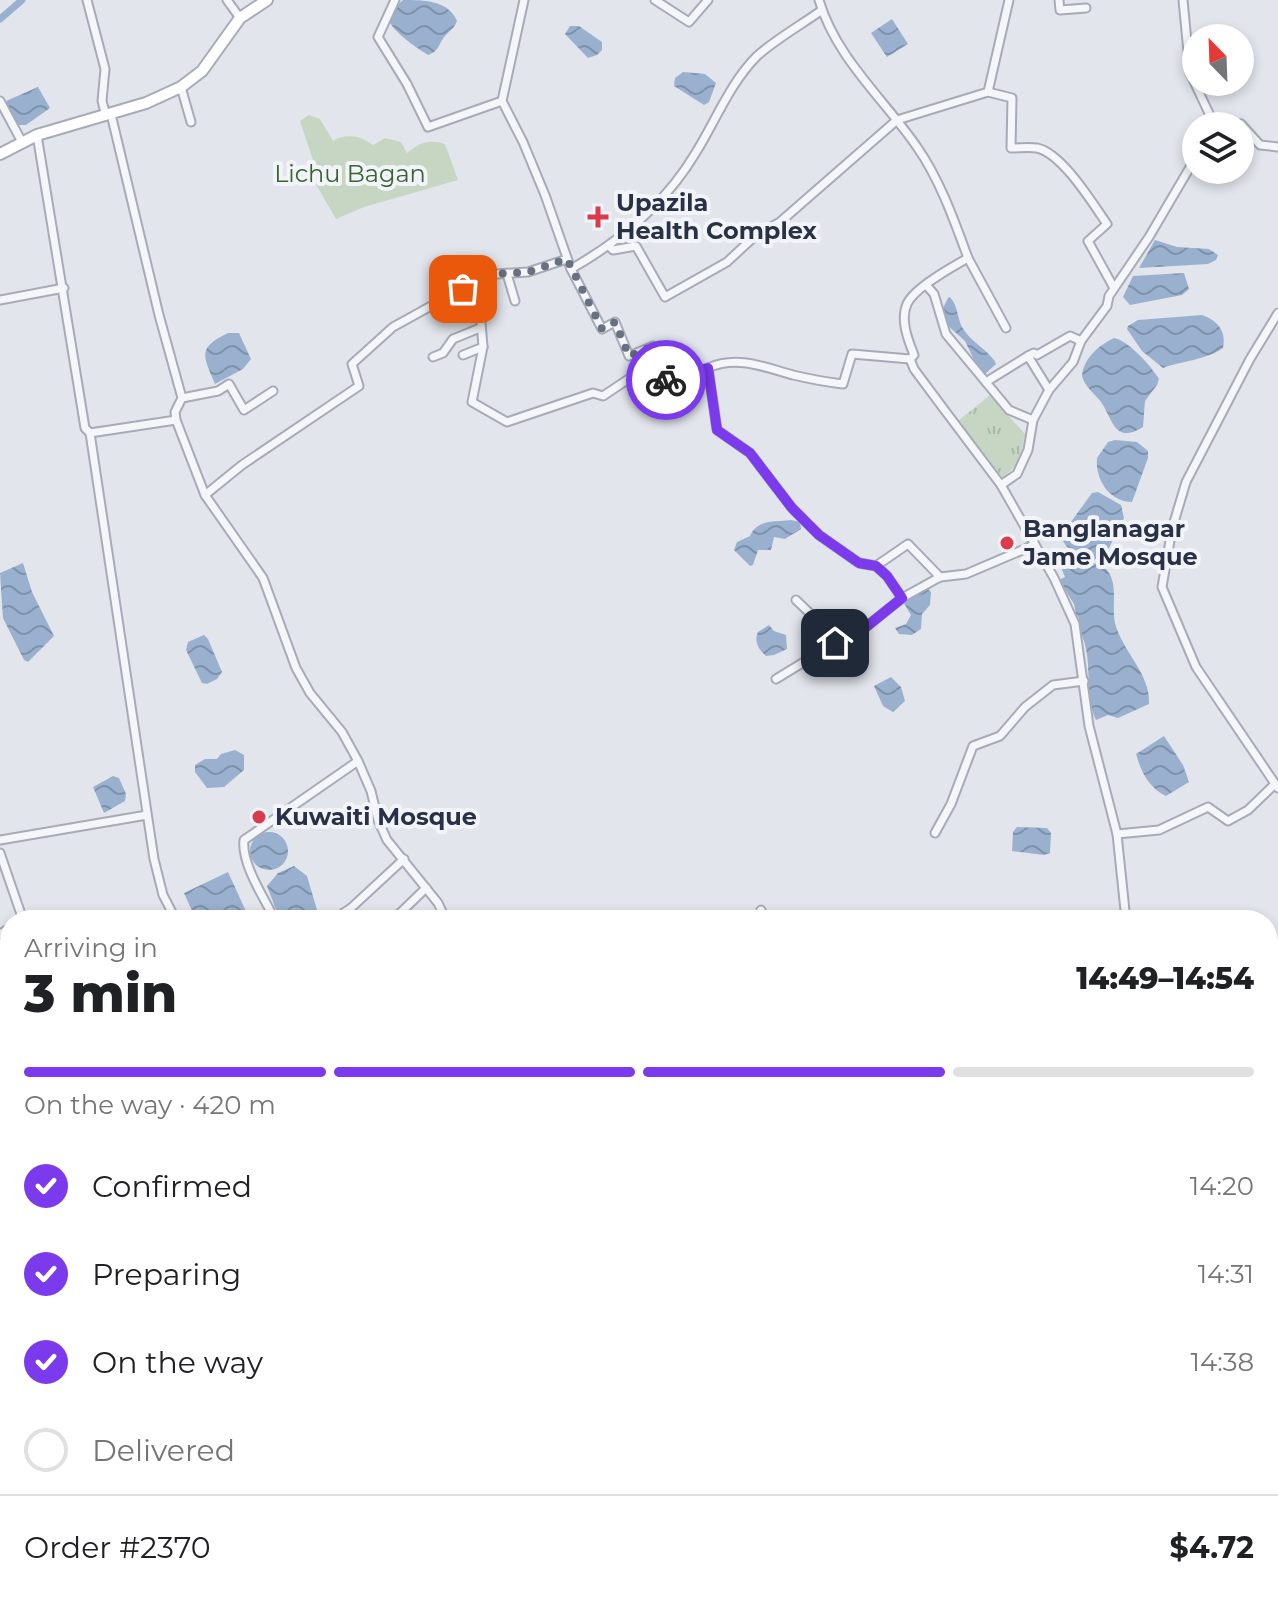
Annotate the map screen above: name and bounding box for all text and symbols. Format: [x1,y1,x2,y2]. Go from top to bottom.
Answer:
north arrow [1182,24,1254,96]
map controls [1182,24,1254,184]
button: layers [1182,112,1254,184]
park label: Lichu Bagan [274,159,426,188]
place label: Upazila Health Complex [616,188,817,245]
marker: Upazila Health Complex [587,206,609,228]
pin [429,255,497,323]
icon: bag [441,267,485,311]
courier [626,340,706,420]
icon: bike [644,358,688,402]
place label: Banglanagar Jame Mosque [1022,514,1198,571]
marker: Banglanagar Jame Mosque [998,534,1016,552]
pin [801,609,869,677]
icon: home [813,621,857,665]
place label: Kuwaiti Mosque [275,802,477,831]
marker: Kuwaiti Mosque [250,808,268,826]
text: Arriving in [24,932,158,964]
text: 14:49–14:54 [1076,960,1254,997]
text: 3 min [24,962,177,1025]
text: On the way · 420 m [24,1089,276,1121]
icon: check [24,1164,68,1208]
text: Confirmed [92,1168,252,1205]
text: 14:20 [1190,1170,1254,1202]
icon: check [24,1252,68,1296]
text: Preparing [92,1256,241,1293]
text: 14:31 [1198,1258,1254,1290]
icon: check [24,1340,68,1384]
text: On the way [92,1344,263,1381]
text: 14:38 [1191,1346,1254,1378]
text: Delivered [92,1432,235,1469]
text: Order #2370 [24,1529,211,1566]
text: $4.72 [1170,1529,1254,1566]

